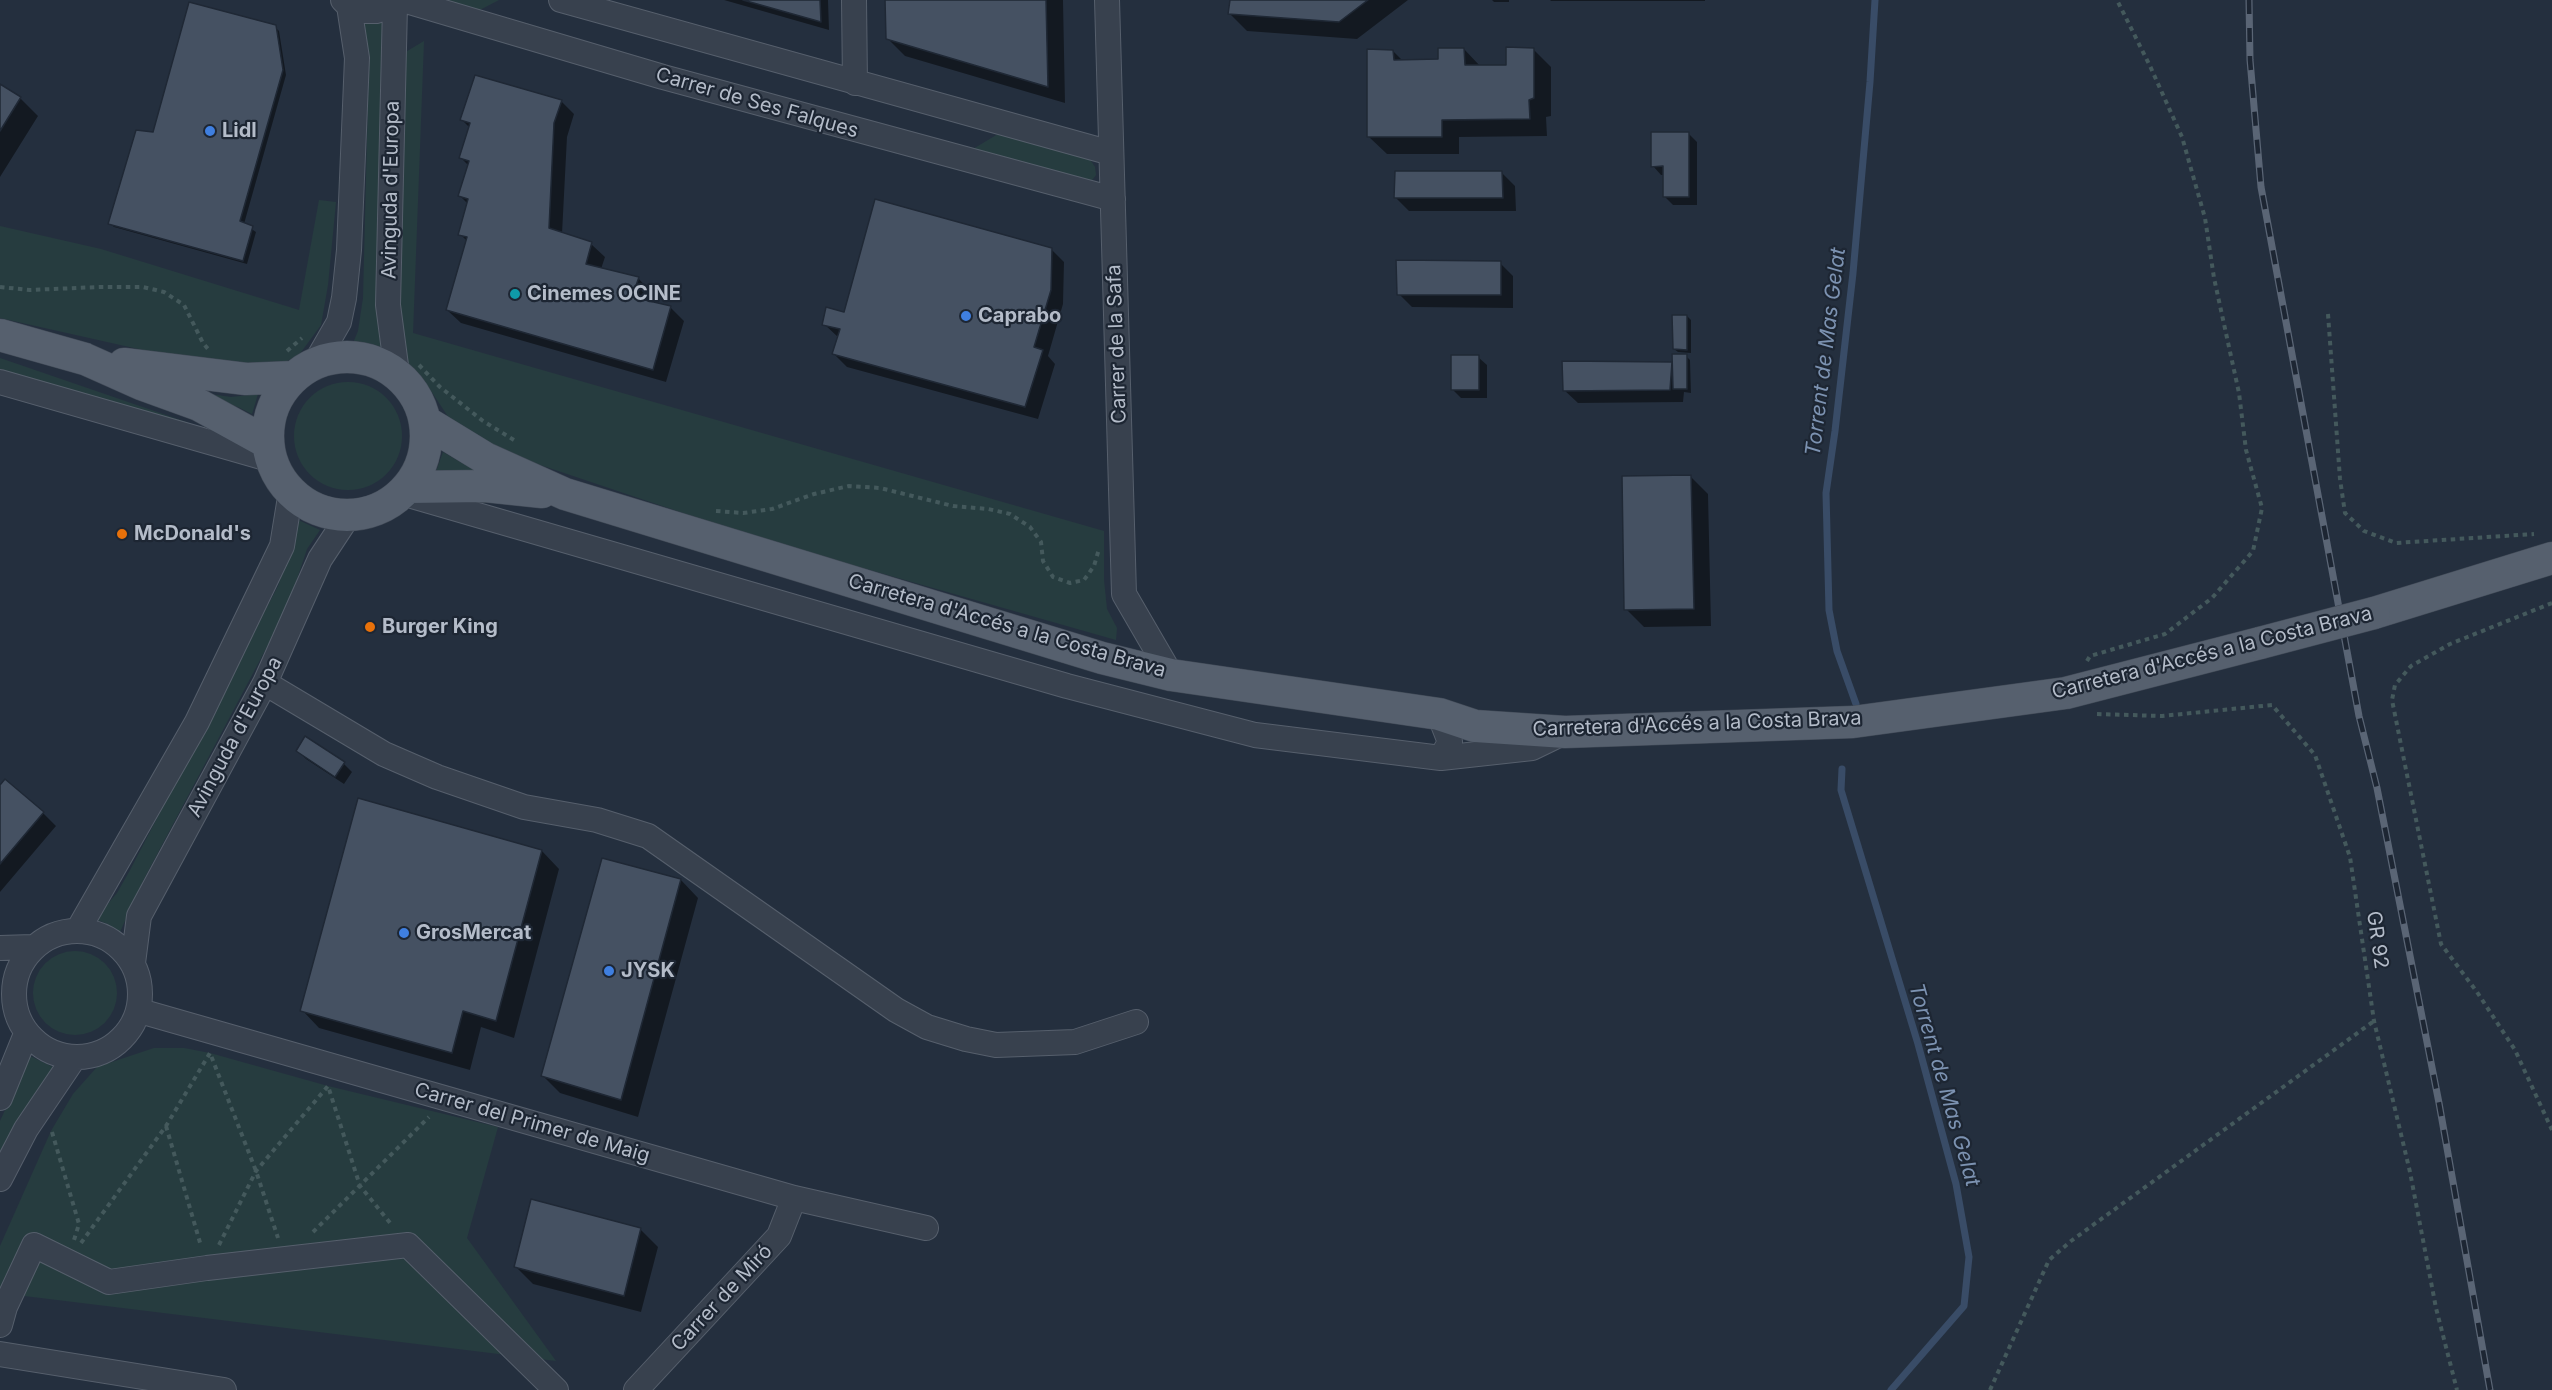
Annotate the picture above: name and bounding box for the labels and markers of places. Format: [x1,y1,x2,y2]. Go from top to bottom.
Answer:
place label: Lidl [222,119,257,143]
marker: Lidl [203,124,217,138]
place label: Cinemes OCINE [527,282,681,306]
marker: Cinemes OCINE [508,287,522,301]
place label: Caprabo [978,304,1061,328]
marker: Caprabo [959,309,973,323]
place label: McDonald's [134,522,251,546]
marker: McDonald's [115,527,129,541]
place label: Burger King [382,615,498,639]
marker: Burger King [363,620,377,634]
place label: GrosMercat [416,921,531,945]
marker: GrosMercat [397,926,411,940]
place label: JYSK [621,959,675,983]
marker: JYSK [602,964,616,978]

